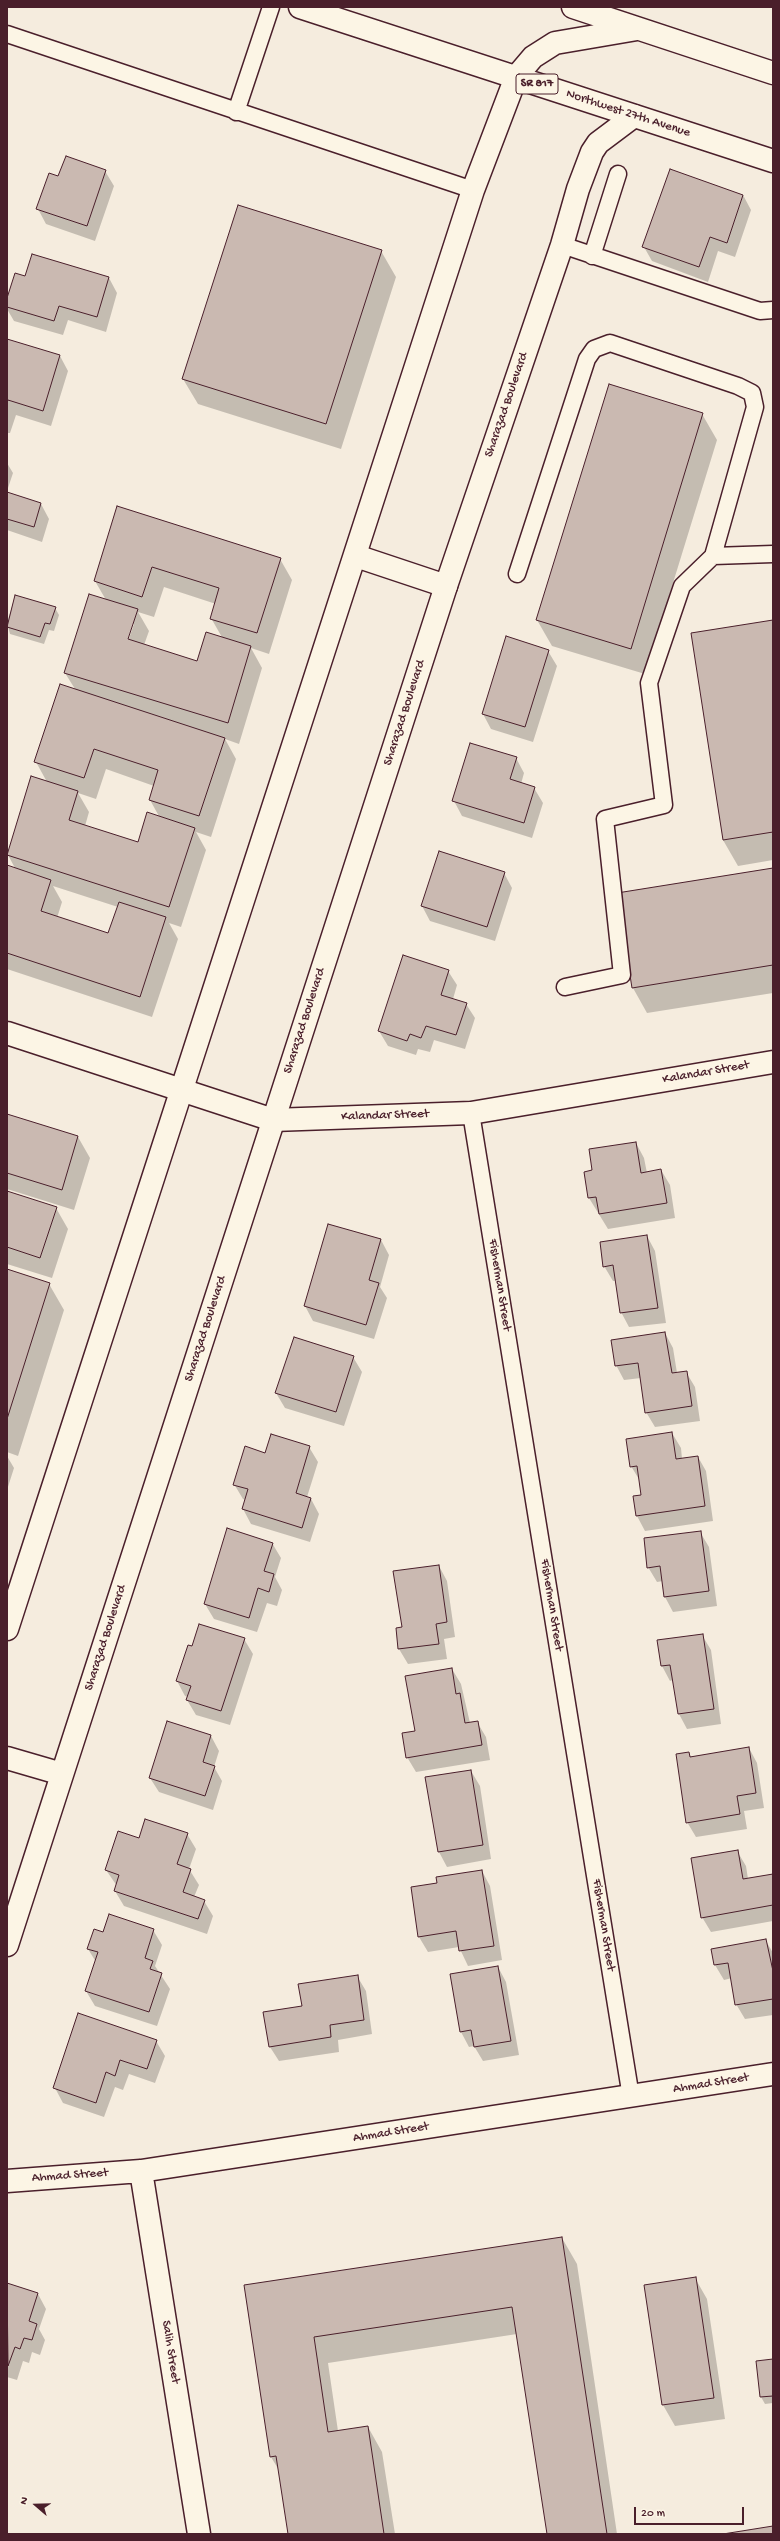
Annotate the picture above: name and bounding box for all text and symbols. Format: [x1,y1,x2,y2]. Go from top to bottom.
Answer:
road number: SR 817 [516,74,558,94]
street label: Northwest 27th Avenue [564,87,692,141]
street label: Sharazad Boulevard [482,350,532,460]
street label: Sharazad Boulevard [381,658,429,768]
street label: Sharazad Boulevard [281,966,329,1076]
street label: Kalandar Street [661,1058,751,1088]
street label: Kalandar Street [341,1107,429,1125]
street label: Fisherman Street [484,1238,514,1332]
street label: Sharazad Boulevard [182,1274,230,1384]
street label: Fisherman Street [536,1558,566,1652]
street label: Sharazad Boulevard [82,1583,130,1693]
street label: Fisherman Street [588,1878,618,1972]
street label: Ahmad Street [672,2070,750,2098]
street label: Ahmad Street [352,2119,430,2147]
street label: Ahmad Street [31,2166,109,2186]
street label: Salih Street [157,2319,183,2385]
north arrow [16,2485,56,2525]
text: N [18,2495,32,2506]
scale bar [636,2499,746,2525]
text: 20 m [641,2507,665,2521]

